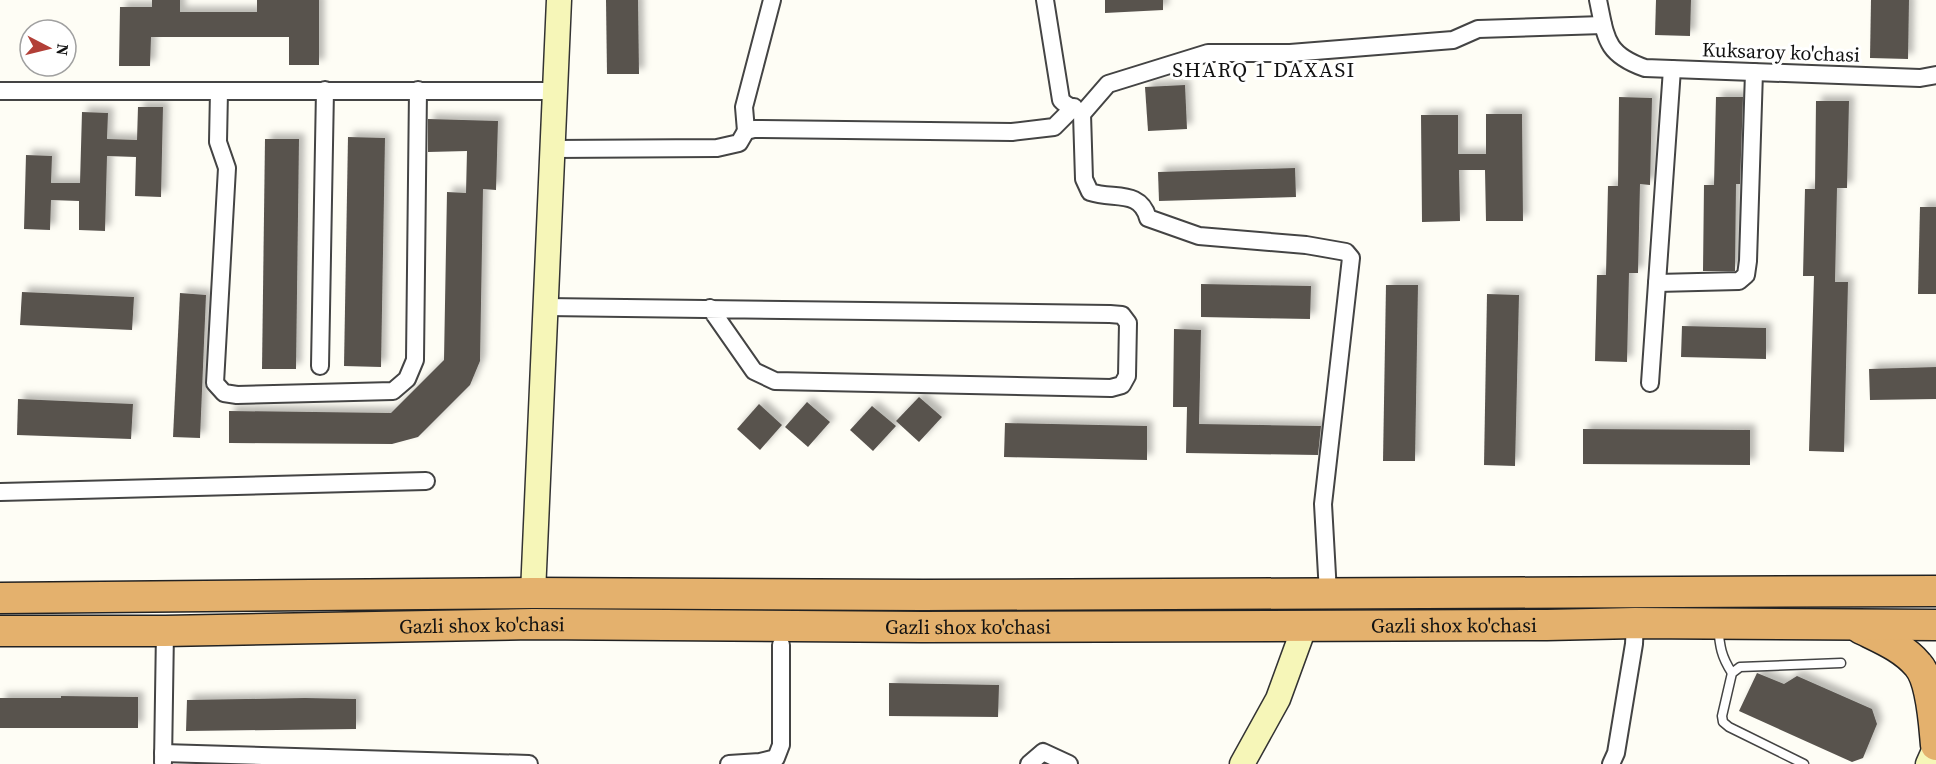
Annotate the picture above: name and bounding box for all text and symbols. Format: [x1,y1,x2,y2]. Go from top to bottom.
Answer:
north arrow [18,18,78,78]
street label: Kuksaroy ko'chasi [1702,35,1860,69]
text: N [51,43,75,57]
district label: SHARQ 1 DAXASI [1172,55,1356,84]
street label: Gazli shox ko'chasi [399,610,565,641]
street label: Gazli shox ko'chasi [1371,611,1537,640]
street label: Gazli shox ko'chasi [885,613,1051,641]

